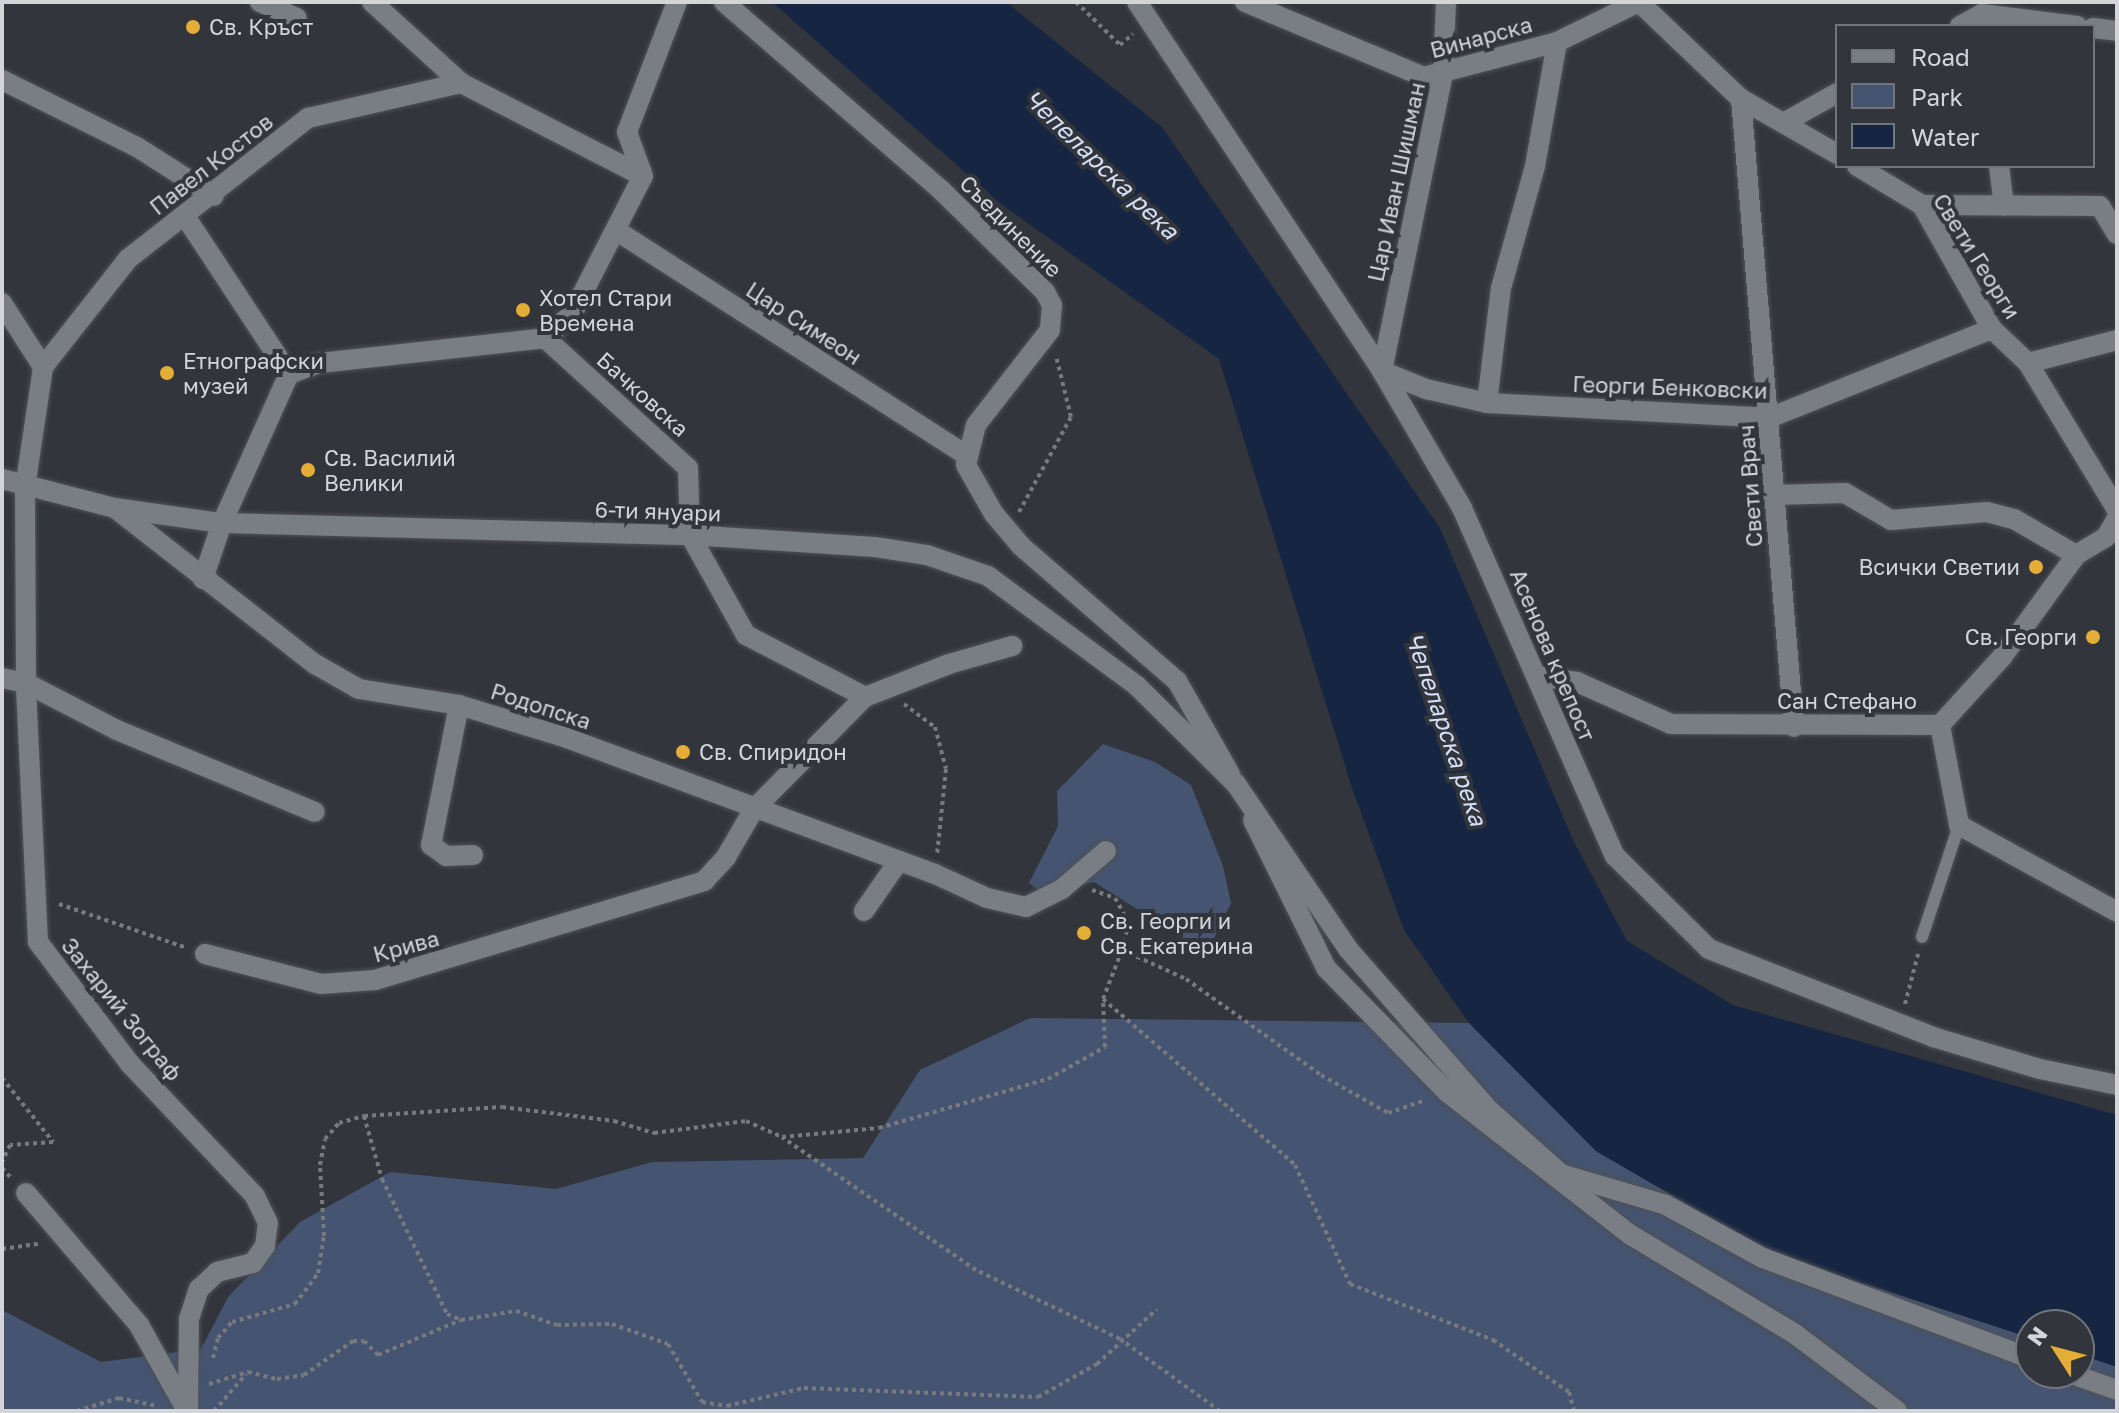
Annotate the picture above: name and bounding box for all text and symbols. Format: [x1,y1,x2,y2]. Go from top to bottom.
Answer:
street label: Винарска [1427,11,1535,63]
place label: Св. Кръст [209,14,313,40]
marker: Св. Кръст [184,18,202,36]
legend [1835,24,2095,168]
text: Road [1911,42,1970,71]
street label: Цар Иван Шишман [1362,80,1430,284]
text: Park [1911,82,1963,111]
water label: Чепеларска река [1019,83,1185,245]
street label: Павел Костов [144,108,278,220]
text: Water [1911,122,1979,151]
street label: Съединение [954,169,1068,283]
street label: Свети Георги [1928,189,2026,323]
street label: Цар Симеон [742,276,866,370]
place label: Хотел Стари Времена [539,284,672,336]
marker: Хотел Стари Времена [514,301,532,319]
street label: Бачковска [592,346,694,442]
place label: Етнографски музей [183,347,324,398]
marker: Етнографски музей [158,364,176,382]
street label: Георги Бенковски [1572,370,1768,404]
street label: Свети Врач [1733,424,1767,548]
place label: Св. Василий Велики [324,444,456,496]
marker: Св. Василий Велики [299,461,317,479]
street label: 6-ти януари [594,496,722,526]
place label: Всички Светии [1859,554,2020,580]
marker: Всички Светии [2027,558,2045,576]
street label: Асенова крепост [1505,565,1601,745]
place label: Св. Георги [1965,624,2077,650]
marker: Св. Георги [2084,628,2102,646]
water label: Чепеларска река [1400,629,1494,829]
street label: Родопска [488,677,594,735]
street label: Сан Стефано [1777,688,1917,714]
place label: Св. Спиридон [699,739,847,765]
marker: Св. Спиридон [674,743,692,761]
place label: Св. Георги и Св. Екатерина [1100,907,1253,958]
marker: Св. Георги и Св. Екатерина [1075,924,1093,942]
street label: Крива [370,925,442,967]
street label: Захарий Зограф [56,932,188,1086]
north arrow [2015,1309,2095,1389]
text: N [2021,1321,2053,1350]

